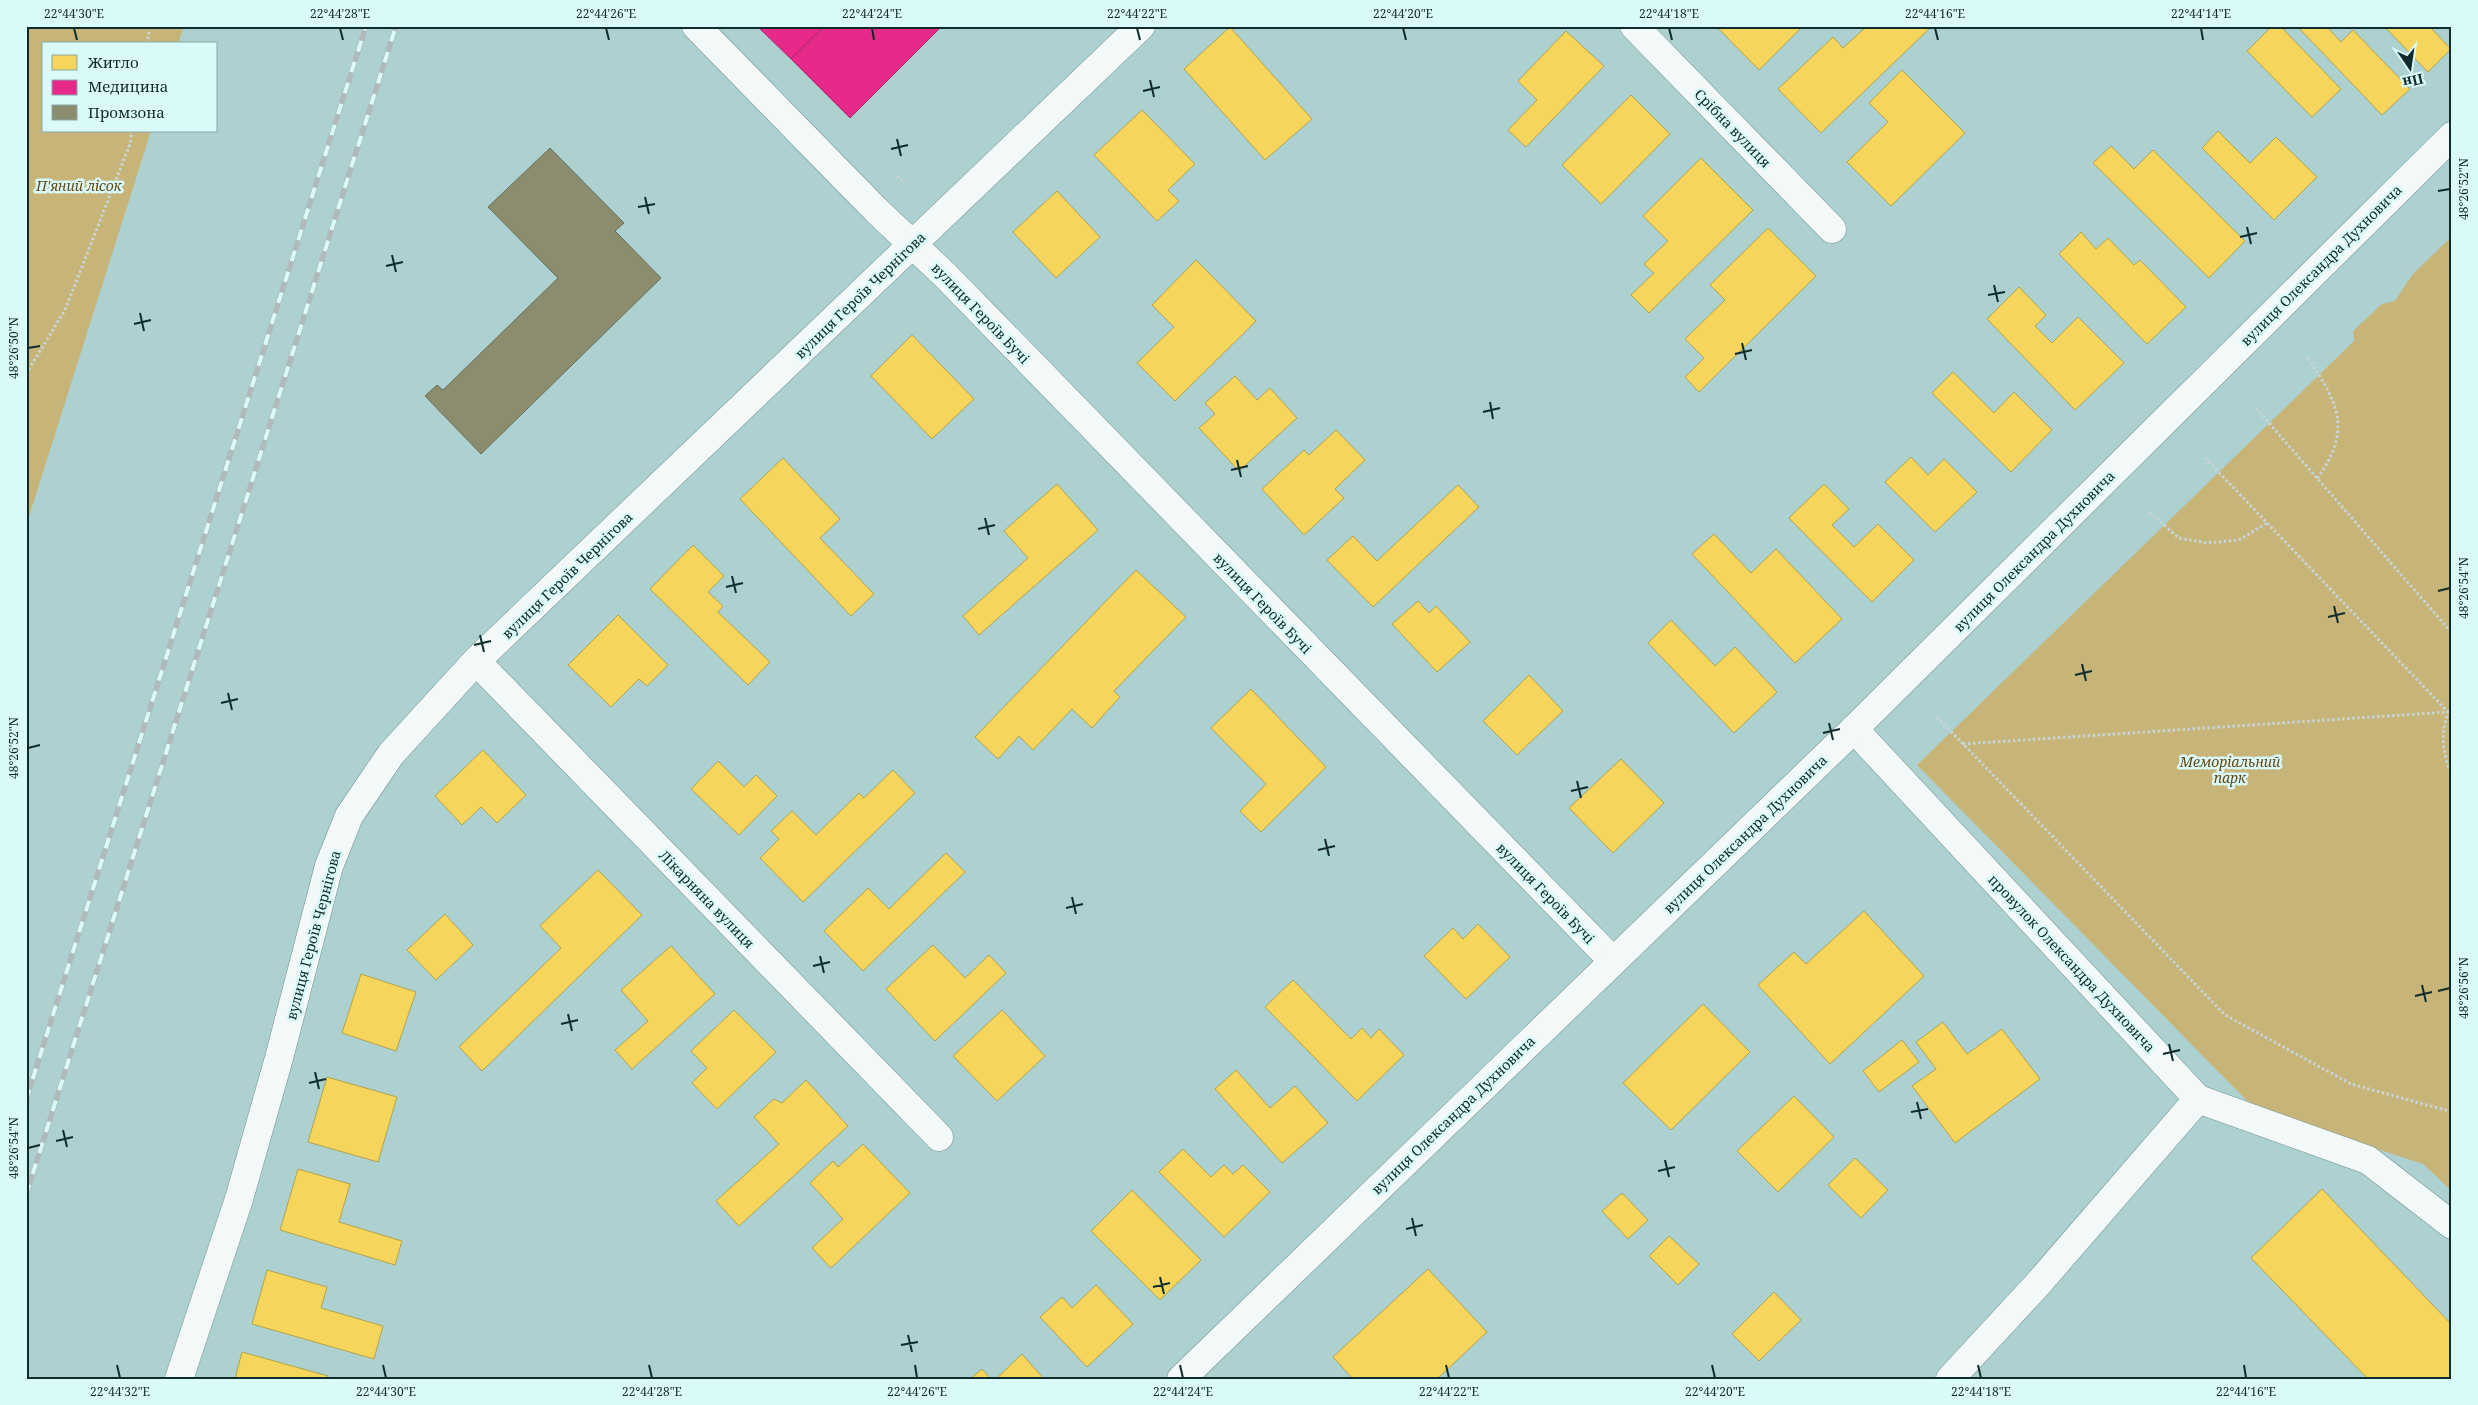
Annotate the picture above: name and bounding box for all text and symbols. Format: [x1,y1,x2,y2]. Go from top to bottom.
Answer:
text: 22°44'30"E [44,5,104,22]
text: 22°44'28"E [310,5,370,22]
text: 22°44'26"E [576,5,636,22]
text: 22°44'24"E [842,5,902,22]
text: 22°44'22"E [1107,5,1167,22]
text: 22°44'20"E [1373,5,1433,22]
text: 22°44'18"E [1639,5,1699,22]
text: 22°44'16"E [1905,5,1965,22]
text: 22°44'14"E [2171,5,2231,22]
legend [42,42,218,132]
north arrow [2386,42,2436,92]
text: Житло [87,52,139,72]
text: Пн [2400,70,2425,93]
text: Медицина [88,76,168,96]
street label: Срібна вулиця [1691,85,1775,171]
text: Промзона [88,102,165,122]
text: 48°26'52"N [2455,158,2472,220]
park label: П'яний лісок [35,176,123,195]
street label: вулиця Олександра Духновича [2236,180,2406,350]
street label: вулиця Героїв Чернігова [791,227,929,363]
street label: вулиця Героїв Бучі [928,258,1034,368]
text: 48°26'50"N [5,317,22,379]
street label: вулиця Олександра Духновича [1949,466,2119,636]
street label: вулиця Героїв Чернігова [498,507,636,643]
street label: вулиця Героїв Бучі [1210,548,1316,658]
text: 48°26'54"N [2455,557,2472,619]
text: 48°26'52"N [5,717,22,779]
street label: вулиця Олександра Духновича [1659,751,1831,917]
park label: Меморіальний парк [2179,752,2281,787]
street label: вулиця Героїв Бучі [1493,838,1599,948]
street label: Лікарняна вулиця [655,846,759,952]
street label: вулиця Героїв Чернігова [281,848,345,1022]
street label: провулок Олександра Духновича [1984,870,2160,1056]
text: 48°26'56"N [2455,957,2472,1019]
street label: вулиця Олександра Духновича [1367,1032,1539,1198]
text: 48°26'54"N [5,1117,22,1179]
text: 22°44'32"E [90,1383,150,1400]
text: 22°44'30"E [356,1383,416,1400]
text: 22°44'28"E [622,1383,682,1400]
text: 22°44'26"E [887,1383,947,1400]
text: 22°44'24"E [1153,1383,1213,1400]
text: 22°44'22"E [1419,1383,1479,1400]
text: 22°44'20"E [1685,1383,1745,1400]
text: 22°44'18"E [1951,1383,2011,1400]
text: 22°44'16"E [2216,1383,2276,1400]

